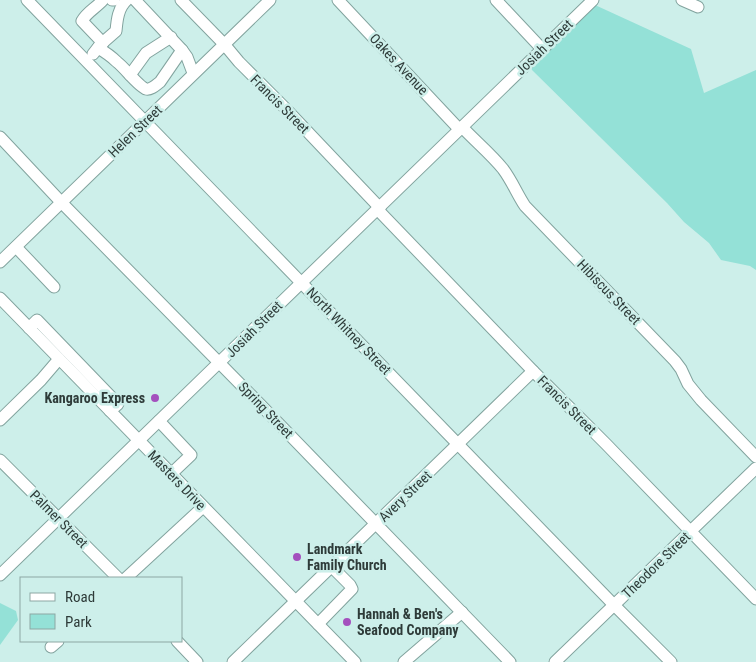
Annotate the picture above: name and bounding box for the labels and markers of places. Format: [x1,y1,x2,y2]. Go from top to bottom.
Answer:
place label: Kangaroo Express [45,390,145,406]
marker: Kangaroo Express [149,392,161,404]
place label: Landmark Family Church [307,541,387,573]
marker: Landmark Family Church [291,551,303,563]
place label: Hannah & Ben's Seafood Company [357,606,459,638]
marker: Hannah & Ben's Seafood Company [341,616,353,628]

